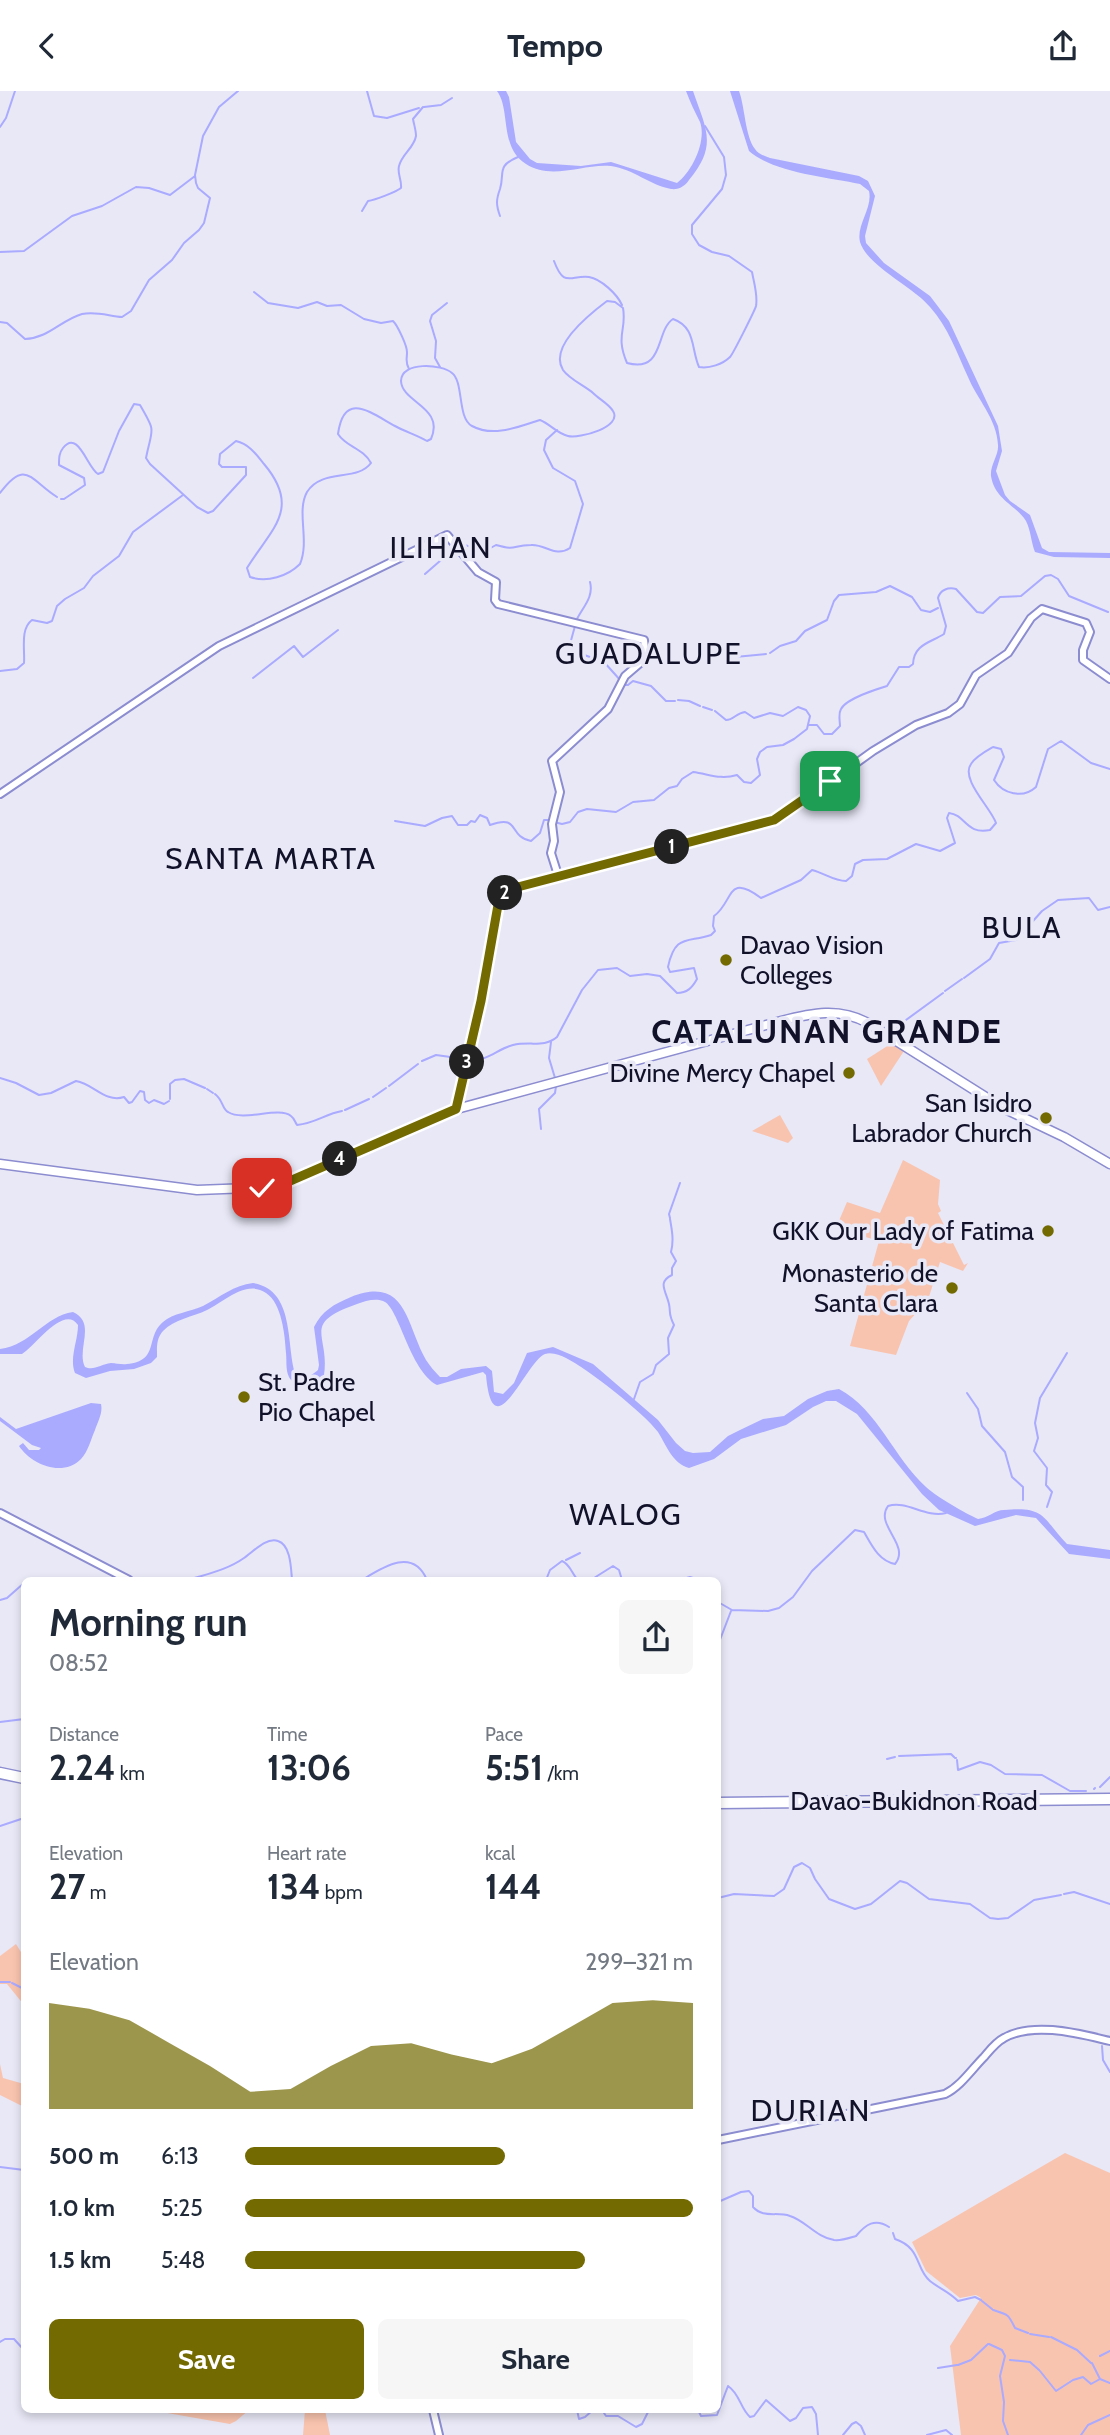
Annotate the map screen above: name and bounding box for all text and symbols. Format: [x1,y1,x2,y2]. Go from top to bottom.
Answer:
text: Tempo [507,26,603,65]
icon: back [28,27,66,65]
icon: share [1044,27,1082,65]
district label: ILIHAN [389,529,493,566]
district label: GUADALUPE [555,635,743,672]
pin [800,751,860,811]
icon: arrive [811,762,849,800]
pin: 1 [654,829,690,865]
text: 1 [668,835,675,858]
district label: SANTA MARTA [165,840,377,877]
pin: 2 [488,875,522,911]
text: 2 [499,881,510,904]
district label: BULA [981,909,1063,946]
place label: Davao Vision Colleges [740,929,884,991]
marker: Davao Vision Colleges [718,952,734,968]
district label: CATALUNAN GRANDE [651,1011,1003,1051]
pin: 3 [449,1045,484,1079]
text: 3 [461,1050,472,1073]
place label: Divine Mercy Chapel [609,1057,835,1089]
marker: Divine Mercy Chapel [841,1065,857,1081]
place label: San Isidro Labrador Church [851,1087,1032,1149]
marker: San Isidro Labrador Church [1038,1110,1054,1126]
pin: 4 [322,1141,358,1177]
text: 4 [334,1147,345,1170]
pin [232,1158,292,1218]
icon: check [243,1169,281,1207]
place label: GKK Our Lady of Fatima [772,1215,1035,1247]
marker: GKK Our Lady of Fatima [1040,1223,1056,1239]
place label: Monasterio de Santa Clara [782,1257,939,1319]
marker: Monasterio de Santa Clara [944,1280,960,1296]
place label: St. Padre Pio Chapel [258,1366,375,1428]
marker: St. Padre Pio Chapel [236,1389,252,1405]
district label: WALOG [569,1496,683,1533]
text: Morning run [49,1599,248,1646]
button: share [619,1600,693,1674]
text: 08:52 [49,1649,108,1677]
text: Distance [49,1723,119,1746]
text: Time [267,1723,307,1746]
text: Pace [485,1723,523,1746]
text: 2.24 [49,1746,116,1789]
text: 13:06 [267,1746,351,1789]
text: 5:51 [485,1746,543,1789]
text: km [116,1762,145,1785]
text: /km [543,1762,579,1785]
street label: Davao-Bukidnon Road [790,1785,1038,1817]
text: Elevation [49,1842,123,1865]
text: Heart rate [267,1842,347,1865]
text: kcal [485,1842,515,1865]
text: 27 [49,1865,85,1908]
text: 134 [267,1865,321,1908]
text: 144 [485,1865,541,1908]
text: m [85,1881,106,1904]
text: bpm [321,1881,363,1904]
text: Elevation [49,1948,139,1976]
text: 299–321 m [585,1948,693,1976]
district label: DURIAN [751,2092,871,2129]
text: 500 m [49,2142,119,2170]
text: 6:13 [161,2142,199,2170]
text: 1.0 km [49,2194,115,2222]
text: 5:25 [161,2194,203,2222]
text: 1.5 km [49,2246,111,2274]
text: 5:48 [161,2246,205,2274]
button: Save [49,2319,364,2399]
button: Share [378,2319,693,2399]

